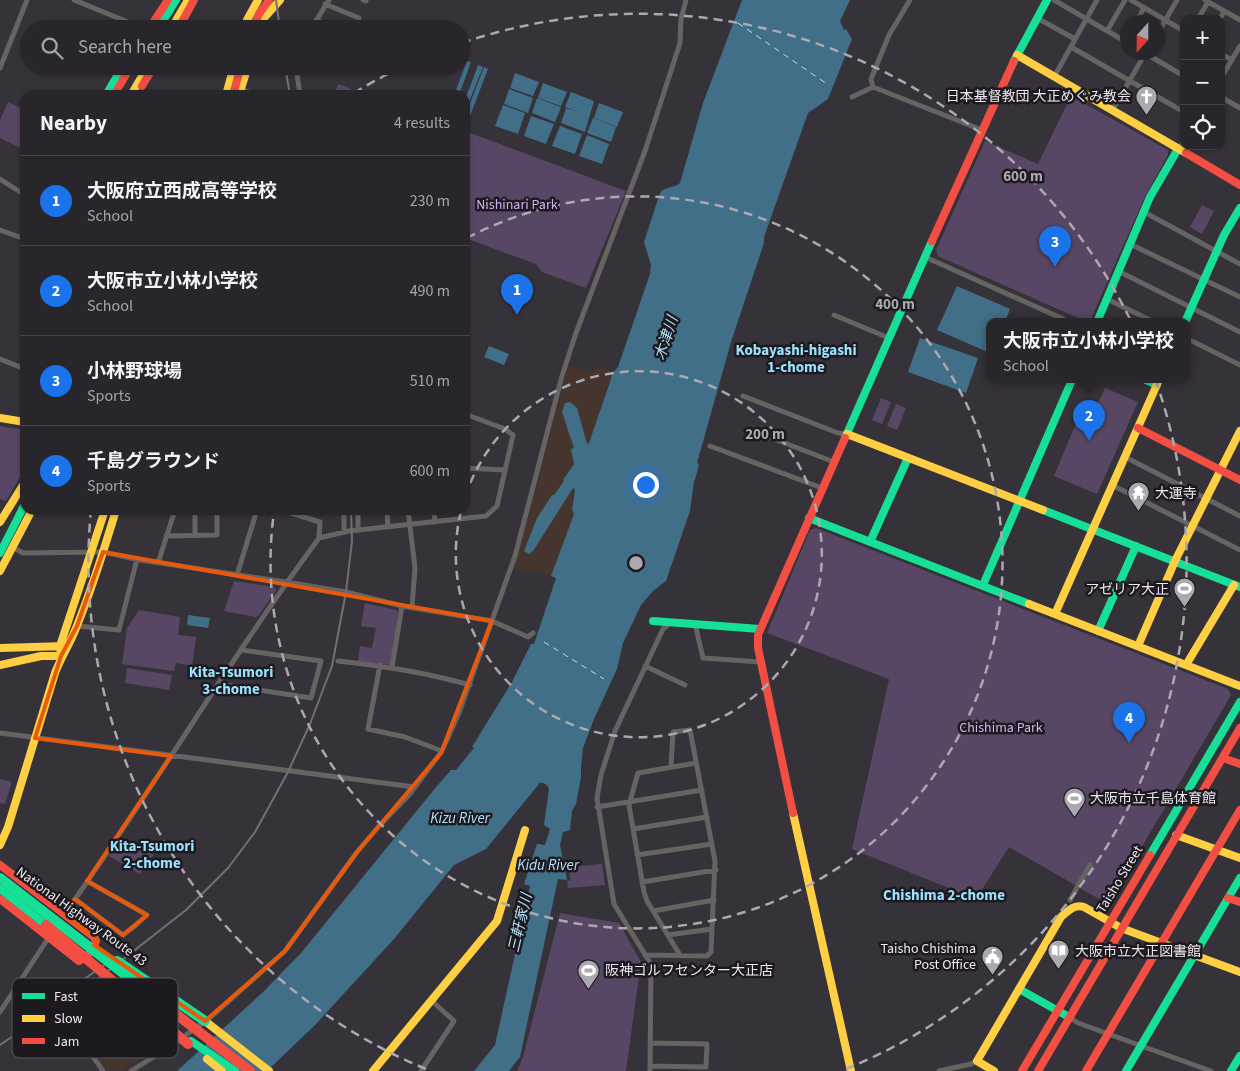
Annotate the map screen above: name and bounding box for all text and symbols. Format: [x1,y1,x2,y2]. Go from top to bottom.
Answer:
north arrow [1120,15,1165,60]
map controls [1180,15,1225,150]
button: + [1180,15,1225,60]
search box [20,20,470,75]
icon: search [38,34,66,62]
text: Search here [78,34,172,61]
button: − [1180,60,1225,105]
church icon: 日本基督教団 大正めぐみ教会 [1135,84,1159,115]
place label: 日本基督教団 大正めぐみ教会 [946,87,1131,107]
button: locate [1180,105,1225,150]
text: Nearby [40,108,107,138]
text: 4 results [394,112,450,134]
text: 600 m [1003,166,1043,187]
text: 大阪府立西成高等学校 [87,178,277,205]
text: 1 [52,190,60,212]
text: 230 m [410,190,450,212]
park label: Nishinari Park [476,195,558,215]
text: School [87,205,133,227]
pin: 3 [1039,226,1071,267]
text: 大阪市立小林小学校 [87,268,258,295]
pin: 1 [501,274,533,315]
text: 2 [52,280,60,302]
text: 490 m [410,280,450,302]
text: 400 m [875,294,915,315]
text: School [87,295,133,317]
water label: 木津川 [650,312,684,363]
popup [986,318,1191,383]
text: 大阪市立小林小学校 [1003,328,1174,355]
district label: Kobayashi-higashi 1-chome [735,340,857,378]
text: School [1003,355,1049,377]
text: 小林野球場 [87,358,182,385]
text: 3 [52,370,60,392]
text: 510 m [410,370,450,392]
text: Sports [87,385,131,407]
pin: 2 [1073,400,1105,441]
text: 200 m [745,424,785,445]
text: 千島グラウンド [87,448,220,475]
text: 4 [52,460,60,482]
text: 600 m [410,460,450,482]
your location [633,472,659,498]
text: Sports [87,475,131,497]
temple icon: 大運寺 [1127,481,1151,512]
place label: 大運寺 [1155,484,1197,504]
centre of rings [627,554,645,572]
sports icon: アゼリア大正 [1173,577,1197,608]
place label: アゼリア大正 [1085,580,1169,600]
district label: Kita-Tsumori 3-chome [189,662,273,700]
pin: 4 [1113,702,1145,743]
park label: Chishima Park [959,718,1043,738]
sports icon: 大阪市立千島体育館 [1062,786,1086,817]
place label: 大阪市立千島体育館 [1090,789,1216,809]
water label: Kizu River [430,808,491,829]
district label: Kita-Tsumori 2-chome [110,836,194,874]
street label: Taisho Street [1092,842,1148,917]
water label: Kidu River [517,855,580,876]
street label: National Highway Route 43 [12,862,151,971]
district label: Chishima 2-chome [883,885,1005,906]
water label: 三軒家川 [504,890,538,955]
place label: Taisho Chishima Post Office [881,939,976,975]
library icon: 大阪市立大正図書館 [1047,939,1071,970]
place label: 大阪市立大正図書館 [1075,942,1201,962]
public building icon: Taisho Chishima Post Office [980,944,1004,975]
sports icon: 阪神ゴルフセンター大正店 [577,958,601,989]
place label: 阪神ゴルフセンター大正店 [605,961,773,981]
legend [12,978,178,1058]
text: Fast [54,987,78,1007]
text: Slow [54,1009,83,1029]
text: Jam [54,1032,79,1052]

